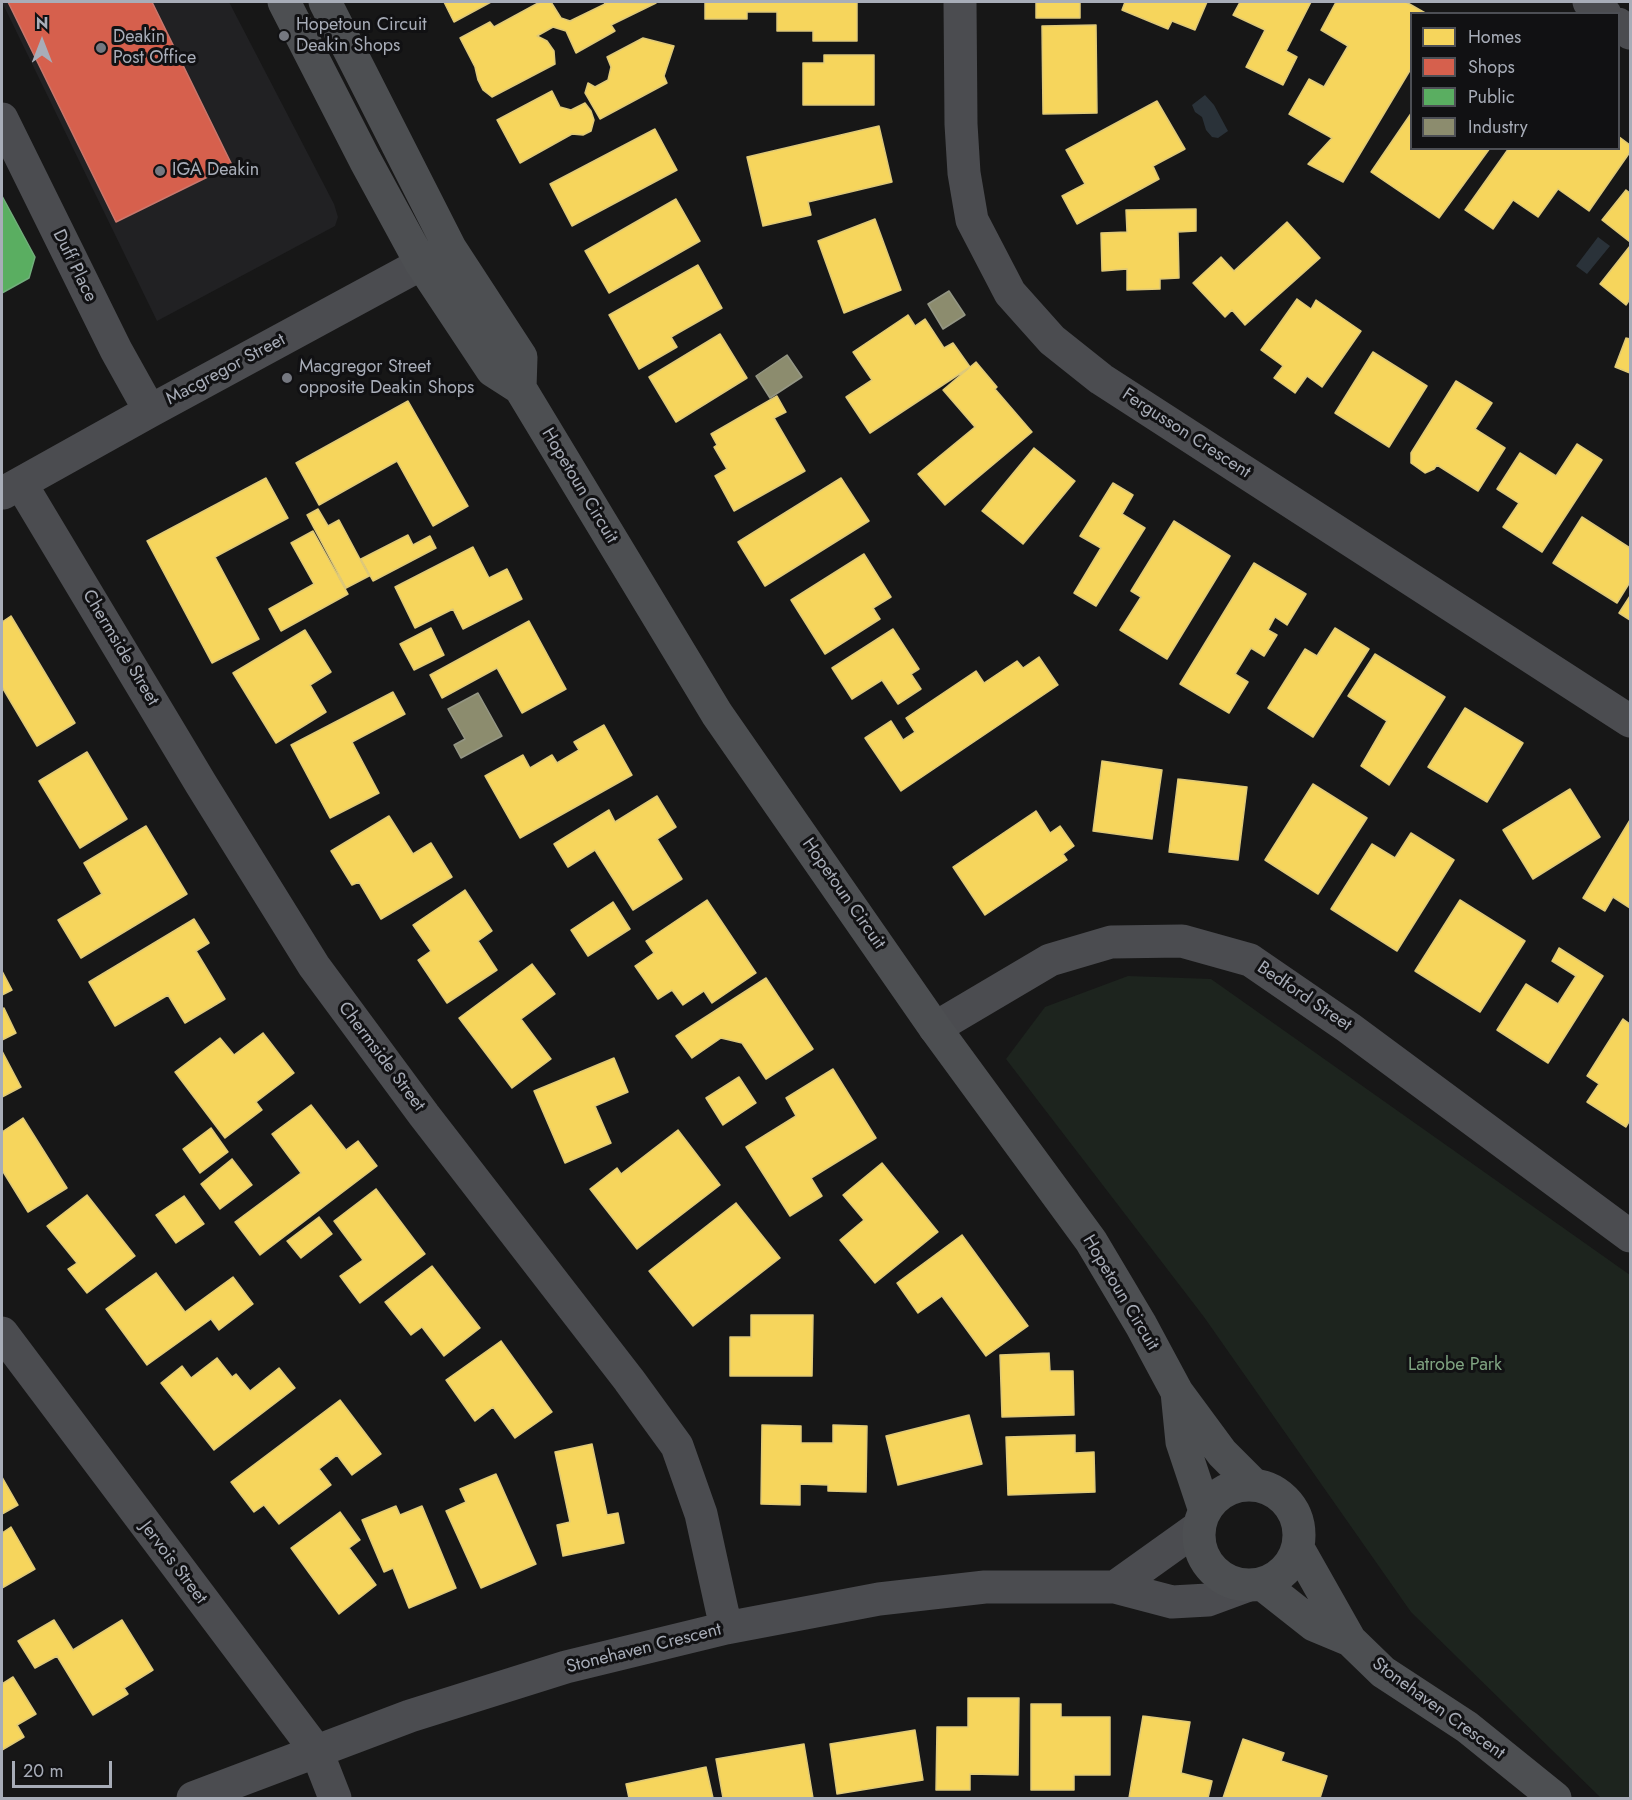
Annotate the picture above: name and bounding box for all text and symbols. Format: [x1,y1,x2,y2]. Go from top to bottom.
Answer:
north arrow [12,12,72,72]
text: N [36,12,48,35]
legend [1410,12,1620,150]
place label: Hopetoun Circuit Deakin Shops [296,15,427,57]
text: Homes [1468,24,1521,50]
place label: Deakin Post Office [113,27,196,70]
marker: Hopetoun Circuit Deakin Shops [277,29,291,43]
marker: Deakin Post Office [94,41,108,55]
text: Shops [1468,54,1515,80]
text: Public [1468,84,1515,110]
text: Industry [1468,114,1528,140]
place label: IGA Deakin [172,160,259,182]
marker: IGA Deakin [153,164,167,178]
street label: Duff Place [47,226,101,306]
street label: Macgregor Street [163,330,289,410]
place label: Macgregor Street opposite Deakin Shops [299,357,474,400]
marker: Macgregor Street opposite Deakin Shops [280,371,294,385]
street label: Fergusson Crescent [1118,384,1254,484]
street label: Hopetoun Circuit [536,424,622,548]
street label: Chermside Street [77,586,163,710]
street label: Hopetoun Circuit [797,834,889,954]
street label: Bedford Street [1253,957,1355,1037]
street label: Chermside Street [333,998,429,1116]
street label: Hopetoun Circuit [1077,1231,1163,1355]
park label: Latrobe Park [1408,1355,1502,1377]
street label: Jervois Street [135,1517,211,1609]
street label: Stonehaven Crescent [564,1619,724,1679]
street label: Stonehaven Crescent [1367,1654,1509,1764]
scale bar [15,1749,116,1787]
text: 20 m [23,1758,63,1784]

